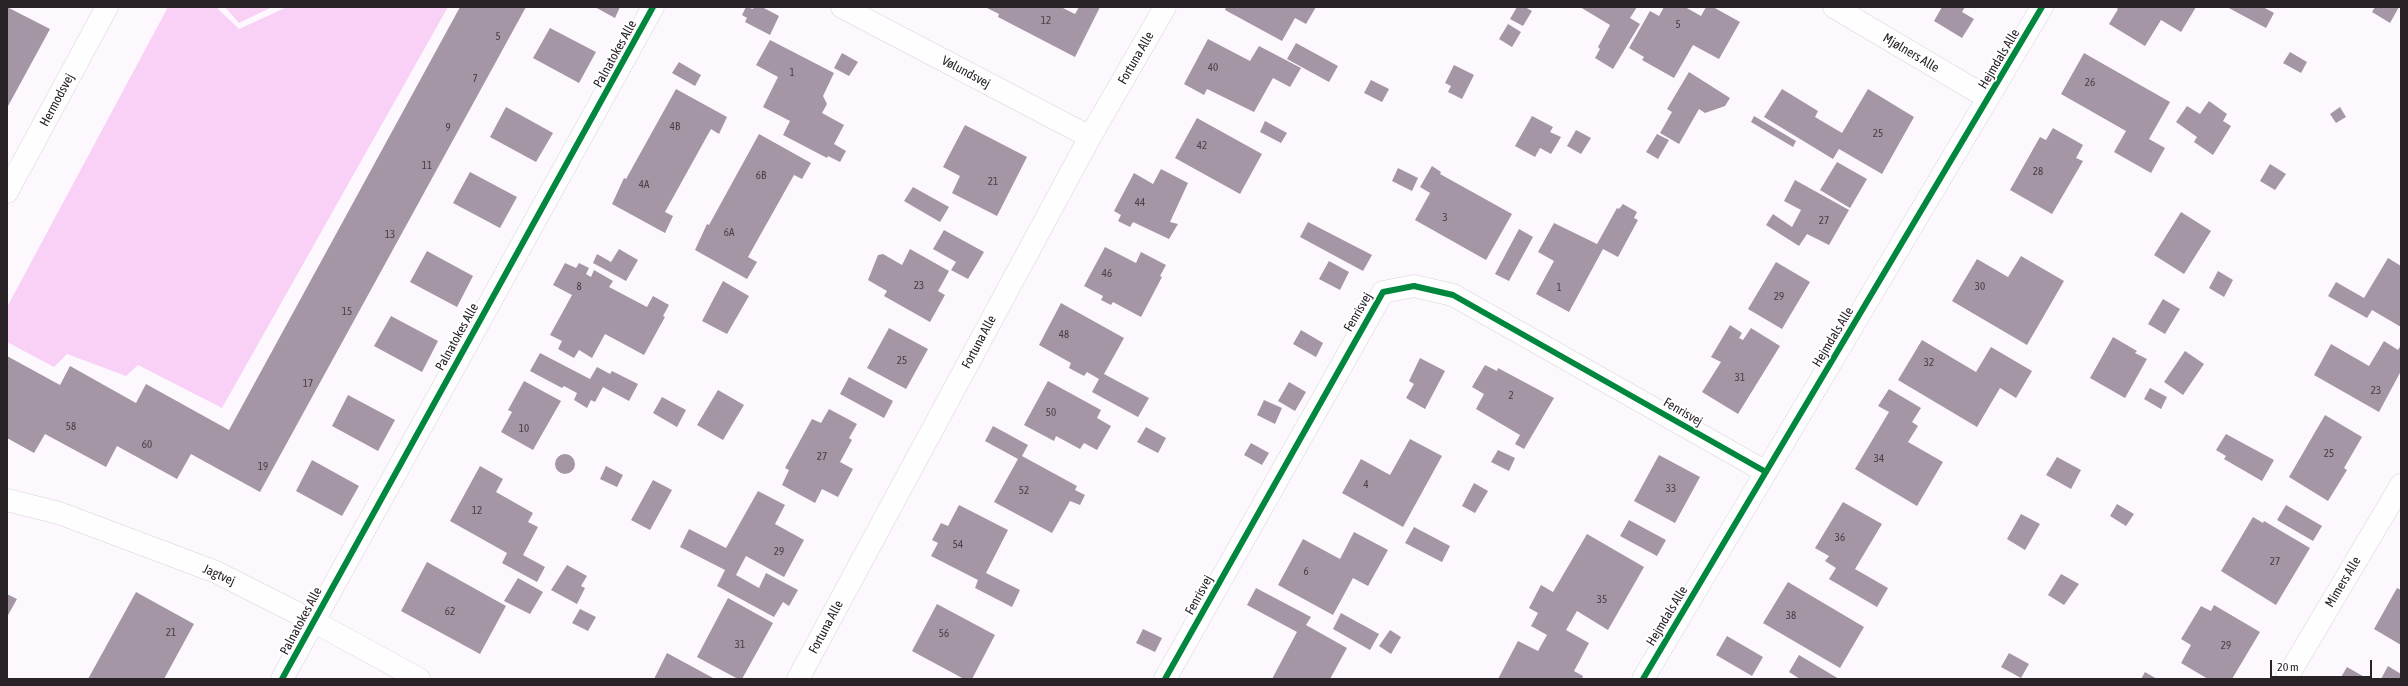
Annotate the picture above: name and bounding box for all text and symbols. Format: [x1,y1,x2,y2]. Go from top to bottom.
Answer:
house number: 12 [1041,14,1051,28]
street label: Palnatokes Alle [590,18,640,90]
house number: 5 [1675,18,1681,32]
street label: Hejmdals Alle [1975,26,2023,92]
street label: Fortuna Alle [1115,29,1157,87]
house number: 5 [495,30,501,44]
street label: Mjølners Alle [1880,30,1942,76]
street label: Vølundsvej [939,53,993,91]
house number: 40 [1208,61,1218,75]
house number: 1 [789,66,795,80]
street label: Hermodsvej [37,71,77,129]
house number: 7 [472,72,478,86]
house number: 26 [2085,76,2095,90]
house number: 4B [670,120,680,134]
house number: 9 [445,121,451,135]
house number: 25 [1873,127,1883,141]
house number: 42 [1197,139,1207,153]
house number: 11 [422,159,432,173]
house number: 28 [2033,165,2043,179]
house number: 6B [756,169,766,183]
house number: 21 [988,175,998,189]
house number: 4A [639,178,649,192]
house number: 44 [1135,196,1145,210]
house number: 3 [1442,211,1448,225]
house number: 27 [1819,214,1829,228]
house number: 6A [724,226,734,240]
house number: 13 [385,228,395,242]
house number: 46 [1102,267,1112,281]
house number: 23 [914,279,924,293]
house number: 8 [576,280,582,294]
house number: 30 [1975,280,1985,294]
house number: 1 [1556,281,1562,295]
street label: Fenrisvej [1341,290,1375,334]
house number: 29 [1774,290,1784,304]
street label: Palnatokes Alle [432,301,482,373]
street label: Hejmdals Alle [1809,304,1857,370]
house number: 15 [342,305,352,319]
street label: Fortuna Alle [959,313,999,371]
house number: 48 [1059,328,1069,342]
house number: 25 [897,354,907,368]
house number: 32 [1924,356,1934,370]
house number: 31 [1735,371,1745,385]
house number: 17 [303,377,313,391]
house number: 23 [2371,384,2381,398]
house number: 2 [1508,389,1514,403]
street label: Fenrisvej [1661,395,1705,429]
house number: 50 [1046,406,1056,420]
house number: 58 [66,420,76,434]
house number: 10 [519,422,529,436]
house number: 60 [142,438,152,452]
house number: 25 [2324,447,2334,461]
house number: 27 [817,450,827,464]
house number: 34 [1874,452,1884,466]
house number: 19 [258,460,268,474]
house number: 4 [1363,478,1369,492]
house number: 33 [1666,482,1676,496]
house number: 52 [1019,484,1029,498]
house number: 12 [472,504,482,518]
house number: 36 [1835,531,1845,545]
house number: 54 [953,538,963,552]
house number: 29 [774,545,784,559]
street label: Mimers Alle [2322,554,2364,610]
house number: 27 [2270,555,2280,569]
street label: Jagtvej [200,561,238,589]
house number: 6 [1303,565,1309,579]
street label: Fenrisvej [1182,573,1216,617]
street label: Hejmdals Alle [1643,583,1691,649]
street label: Palnatokes Alle [277,584,325,658]
house number: 35 [1597,593,1607,607]
street label: Fortuna Alle [806,598,846,656]
house number: 62 [445,605,455,619]
house number: 38 [1786,609,1796,623]
house number: 21 [166,626,176,640]
house number: 56 [939,627,949,641]
house number: 31 [735,638,745,652]
house number: 29 [2221,639,2231,653]
scale bar [2272,652,2374,678]
text: 20 m [2277,660,2299,674]

